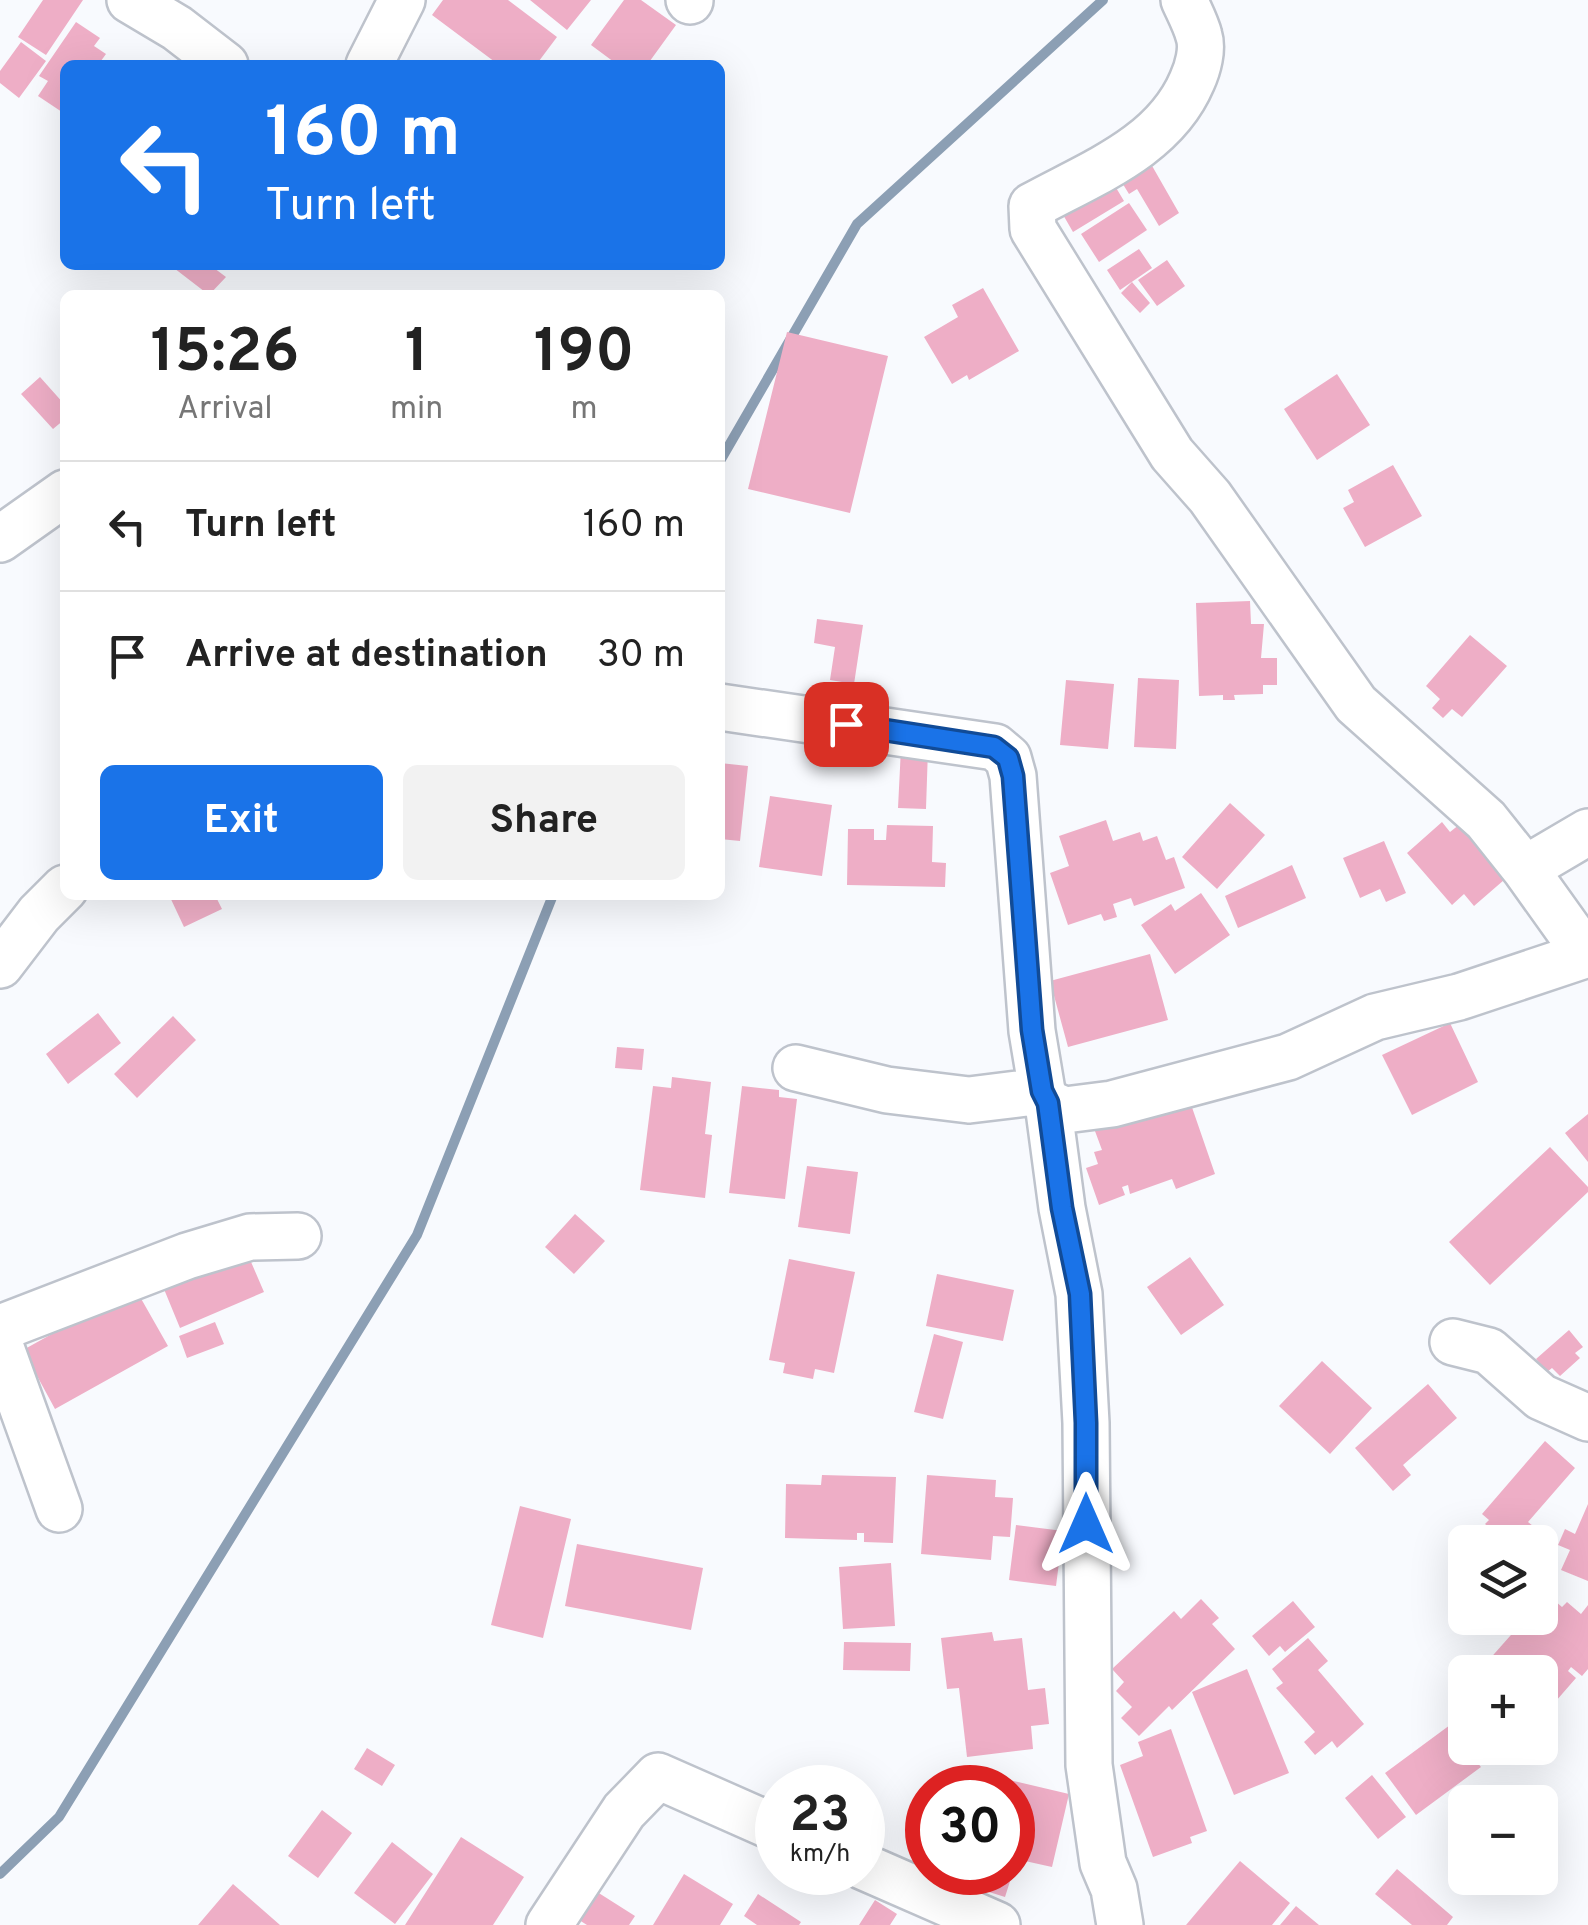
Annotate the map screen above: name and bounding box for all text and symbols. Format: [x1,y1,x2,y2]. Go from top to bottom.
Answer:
text: 160 m [265,92,461,181]
icon: left [100,100,230,230]
text: Turn left [265,179,436,236]
text: 15:26 [151,317,299,393]
text: 1 [405,317,429,393]
text: 190 [534,317,634,393]
text: Arrival [177,390,273,430]
text: min [390,390,443,430]
text: m [571,390,598,430]
icon: left [100,499,155,554]
text: Turn left [185,502,337,551]
text: 160 m [583,502,685,551]
icon: arrive [100,629,155,684]
text: Arrive at destination [185,632,548,681]
text: 30 m [597,632,685,681]
pin [804,682,889,767]
icon: arrive [819,697,874,752]
button: Exit [100,765,383,880]
button: Share [403,765,685,880]
position arrow [1034,1472,1138,1576]
map controls [1448,1525,1558,1895]
button: layers [1448,1525,1558,1635]
button: + [1448,1655,1558,1765]
speed limit sign: 30 [905,1765,1035,1895]
button: − [1448,1785,1558,1895]
text: 23 [790,1786,850,1849]
text: km/h [790,1839,850,1871]

